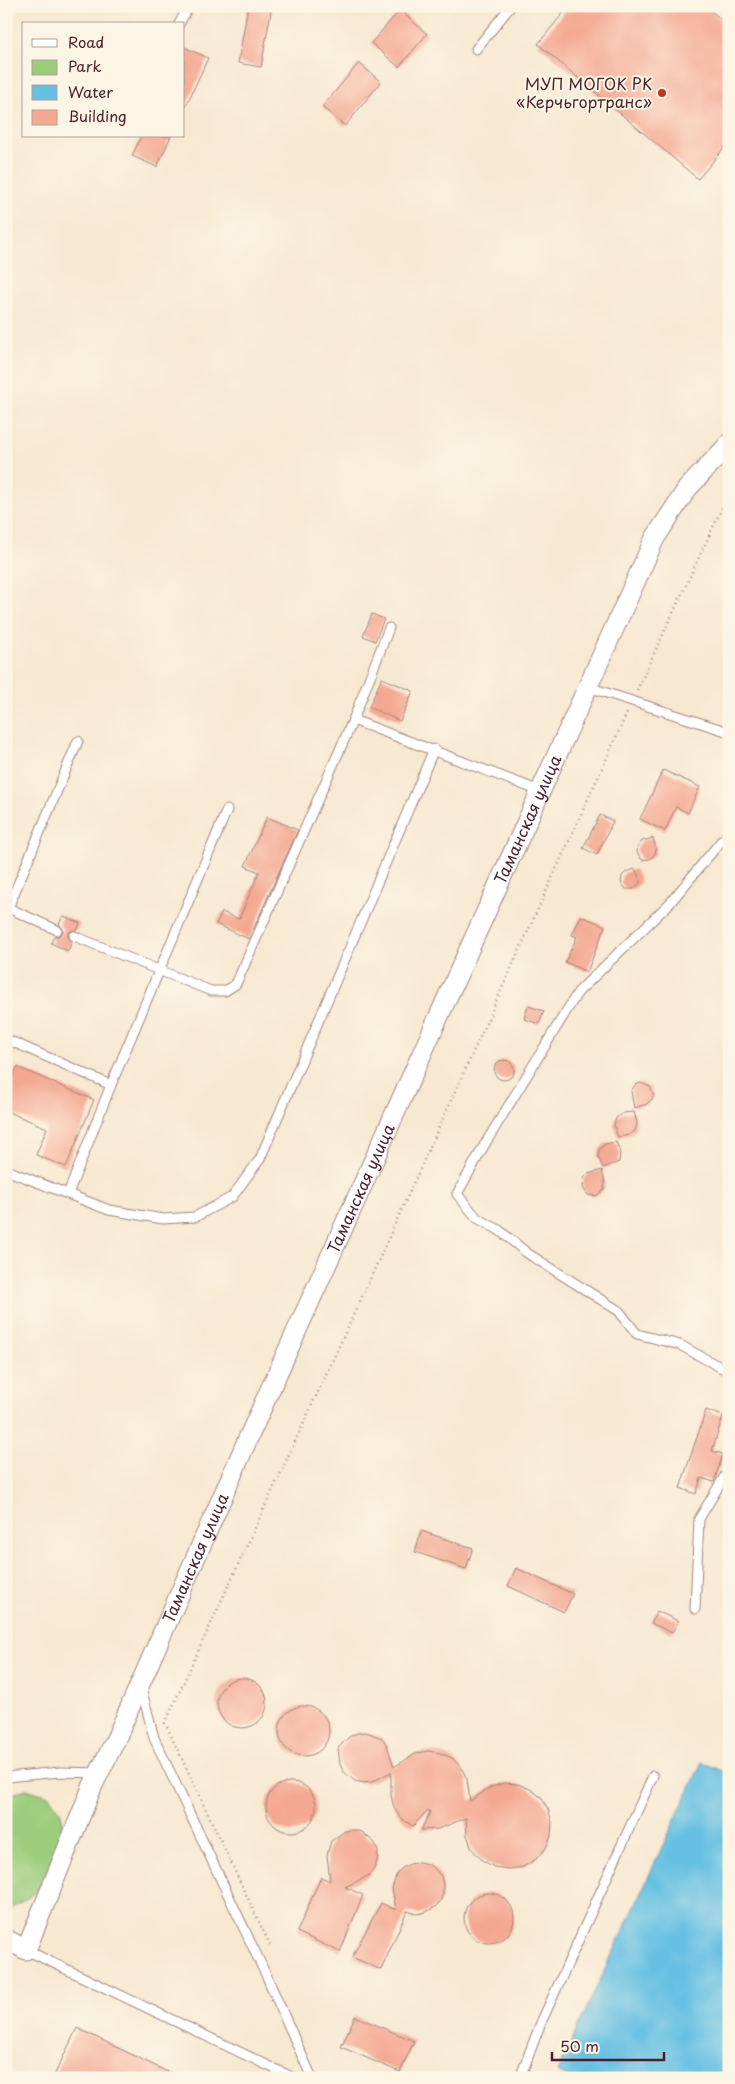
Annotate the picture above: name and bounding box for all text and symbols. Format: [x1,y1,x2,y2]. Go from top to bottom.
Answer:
legend [22,22,185,138]
text: Road [68,30,104,53]
text: Park [68,54,102,77]
place label: МУП МОГОК РК «Керчьгортранс» [516,71,652,113]
text: Water [68,80,113,103]
marker: МУП МОГОК РК «Керчьгортранс» [656,87,668,99]
text: Building [68,104,127,127]
street label: Таманская улица [487,750,567,887]
street label: Таманская улица [320,1120,400,1256]
street label: Таманская улица [156,1489,234,1626]
scale bar [552,2029,665,2061]
text: 50 m [560,2034,599,2057]

